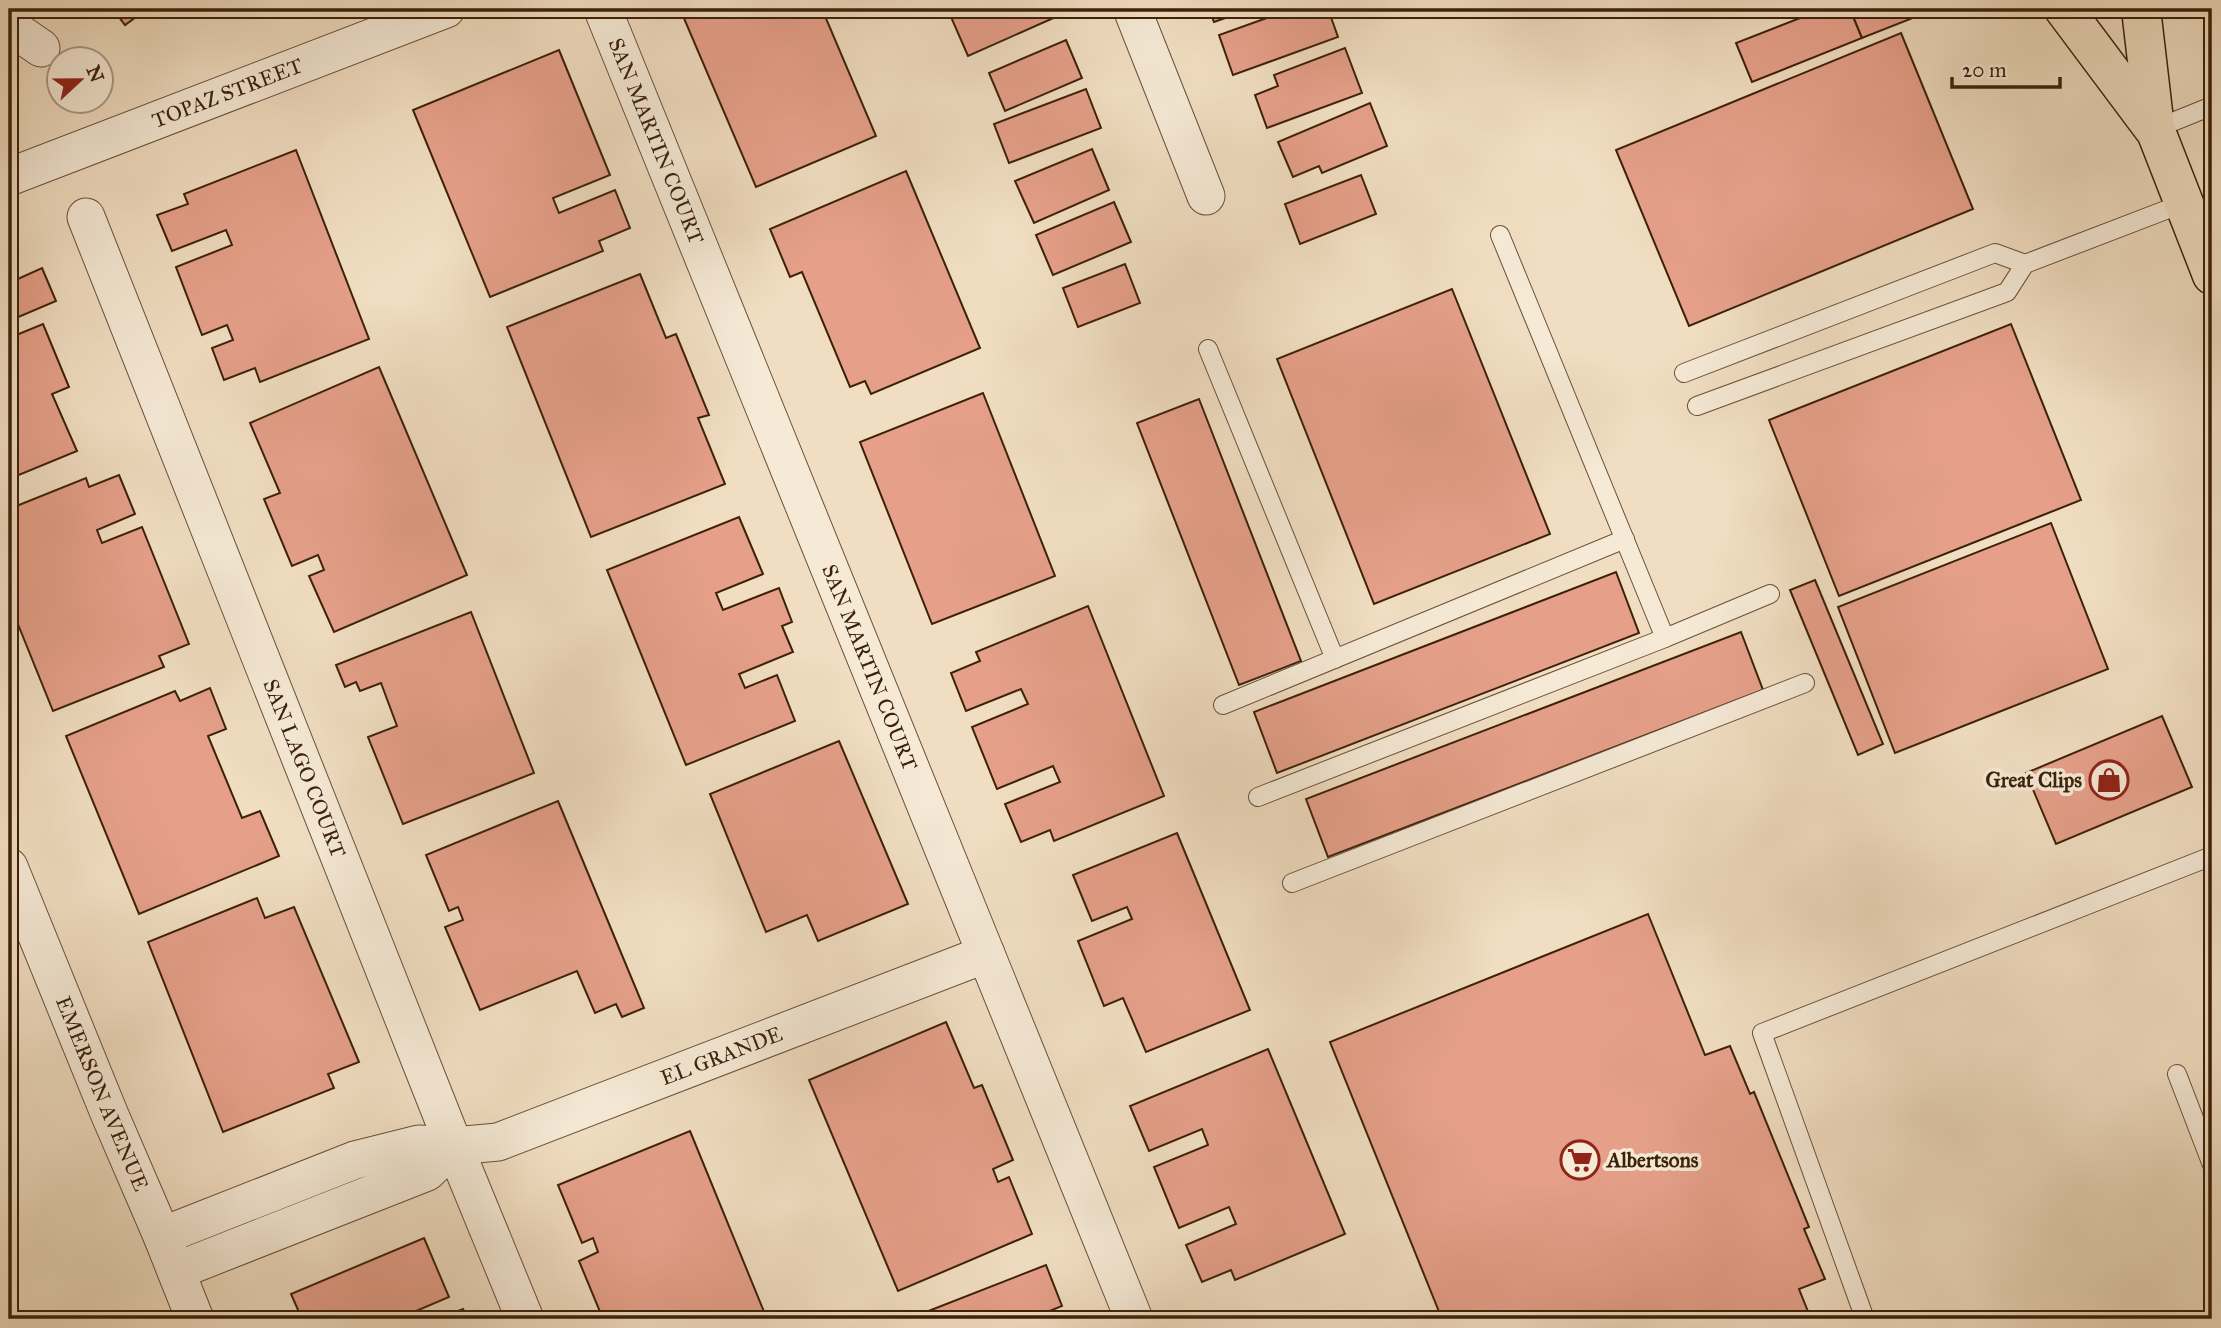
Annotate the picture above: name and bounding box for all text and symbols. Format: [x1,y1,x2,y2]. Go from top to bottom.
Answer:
street label: SAN MARTIN COURT [603,34,710,248]
north arrow [46,46,116,116]
scale bar [1952,46,2060,90]
street label: TOPAZ STREET [148,52,306,134]
text: 20 m [1962,57,2007,83]
text: N [82,62,109,86]
street label: SAN MARTIN COURT [816,560,923,774]
street label: SAN LAGO COURT [257,675,351,861]
shop icon: Great Clips [2088,759,2130,801]
place label: Great Clips [1985,767,2082,793]
street label: EMERSON AVENUE [50,993,154,1195]
street label: EL GRANDE [657,1021,786,1091]
supermarket icon: Albertsons [1559,1139,1601,1181]
place label: Albertsons [1605,1147,1699,1173]

